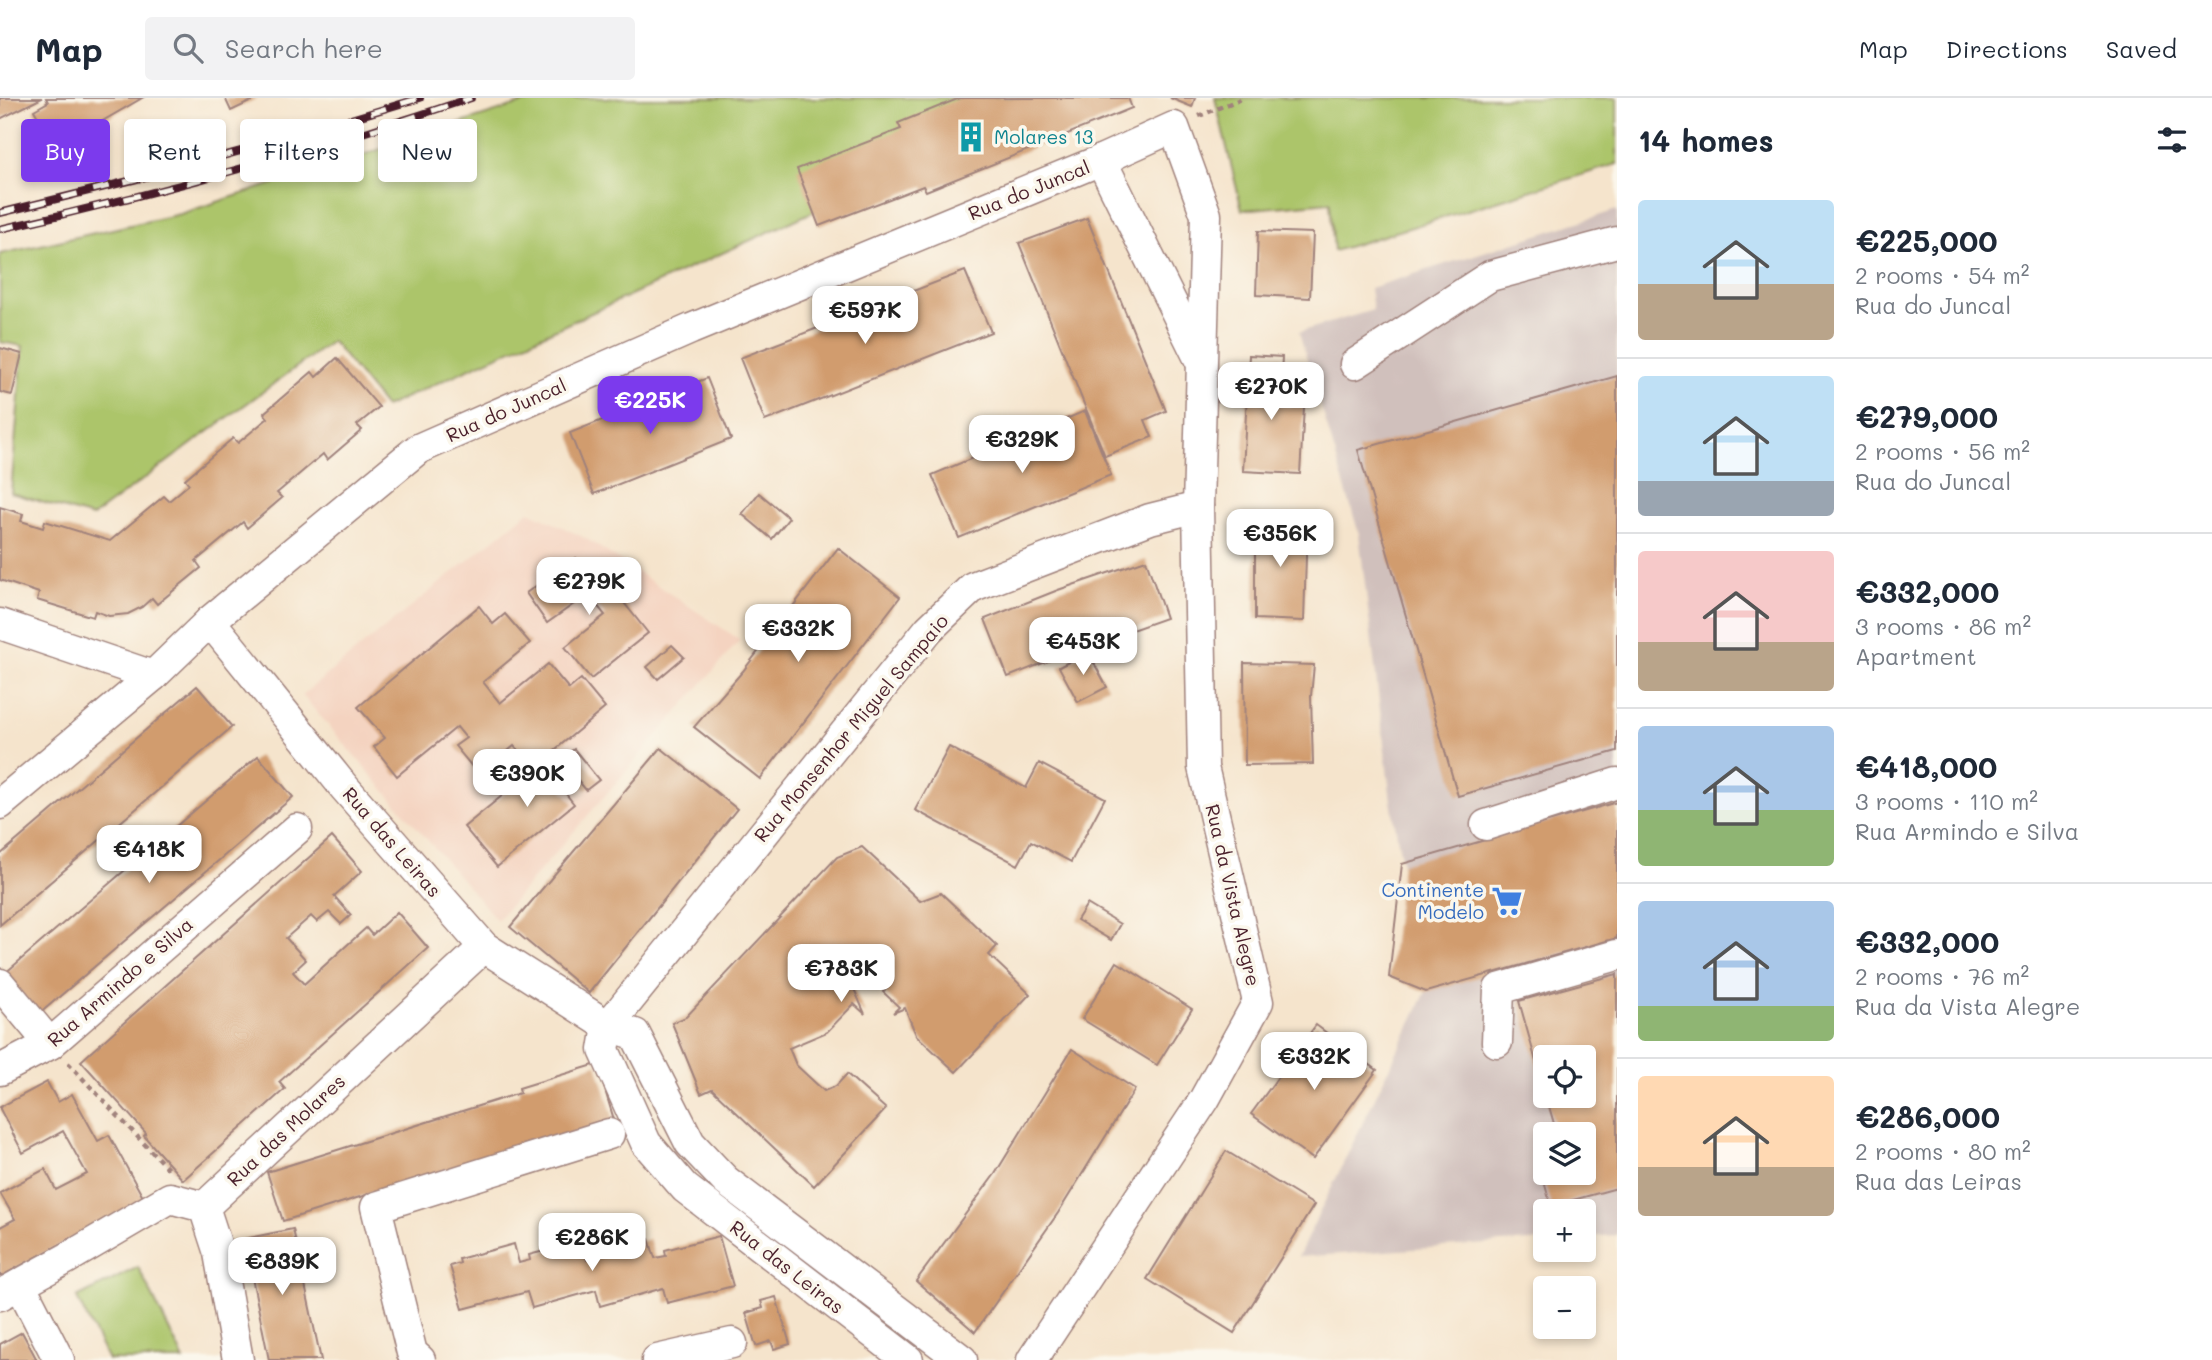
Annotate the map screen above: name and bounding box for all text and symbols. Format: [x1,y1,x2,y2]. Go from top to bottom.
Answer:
search box [145,17,635,80]
text: Map [35,27,103,70]
icon: search [169,29,207,67]
text: Search here [225,31,383,65]
text: Map [1859,33,1908,64]
text: Directions [1946,33,2068,64]
text: Saved [2106,33,2177,64]
chip: Buy [21,119,110,182]
chip: Rent [124,119,226,182]
chip: Filters [240,119,364,182]
chip: New [378,119,477,182]
building icon: Molares 13 [954,120,988,154]
text: 14 homes [1638,120,1774,160]
icon: filters [2153,121,2191,159]
place label: Molares 13 [994,124,1093,149]
street label: Rua do Juncal [964,154,1093,225]
text: €225,000 [1855,220,1997,260]
icon: home [1694,228,1778,312]
text: 2 rooms · 54 m² [1855,260,2030,290]
pin: €597K [816,286,914,346]
text: Rua do Juncal [1855,290,2011,320]
text: €597K [828,294,902,324]
pin: €270K [1222,362,1320,422]
text: €270K [1234,370,1308,400]
street label: Rua do Juncal [442,372,570,447]
pin: €225K [601,376,699,436]
text: €225K [614,384,686,414]
text: €279,000 [1855,396,1998,436]
icon: home [1694,404,1778,488]
pin: €329K [973,416,1071,475]
text: €329K [985,423,1059,453]
text: 2 rooms · 56 m² [1855,436,2030,466]
text: Rua do Juncal [1855,466,2011,496]
pin: €356K [1231,510,1329,569]
text: €356K [1243,517,1317,547]
pin: €279K [540,558,638,617]
text: €279K [552,565,626,595]
text: €332,000 [1855,571,1999,611]
icon: home [1694,579,1778,663]
pin: €332K [749,604,847,664]
street label: Rua Monsenhor Miguel Sampaio [748,609,953,847]
text: 3 rooms · 86 m² [1855,611,2031,641]
text: €332K [761,612,835,642]
pin: €453K [1034,618,1132,677]
text: €453K [1045,625,1121,655]
text: Apartment [1855,641,1977,671]
text: €418,000 [1855,746,1997,786]
pin: €390K [478,750,576,809]
icon: home [1694,754,1778,838]
text: €390K [489,757,565,787]
street label: Rua das Leiras [338,781,447,902]
text: 3 rooms · 110 m² [1855,786,2038,816]
street label: Rua da Vista Alegre [1200,801,1267,988]
text: Rua Armindo e Silva [1855,816,2079,846]
pin: €418K [100,826,198,885]
text: €418K [113,833,185,863]
place label: Continente Modelo [1382,877,1484,924]
supermarket icon: Continente Modelo [1490,884,1524,918]
street label: Rua Armindo e Silva [42,911,198,1052]
text: €332,000 [1855,921,1999,961]
icon: home [1694,929,1778,1013]
pin: €783K [792,944,890,1004]
text: €783K [804,952,878,982]
text: 2 rooms · 76 m² [1855,961,2029,991]
text: Rua da Vista Alegre [1855,991,2080,1021]
pin: €332K [1265,1032,1363,1092]
text: €332K [1277,1040,1351,1070]
map controls [1533,1045,1596,1339]
button: locate [1533,1045,1596,1108]
street label: Rua das Molares [221,1068,350,1191]
text: €286,000 [1855,1096,2000,1136]
icon: home [1694,1104,1778,1188]
button: layers [1533,1122,1596,1185]
text: 2 rooms · 80 m² [1855,1136,2031,1166]
text: Rua das Leiras [1855,1166,2022,1196]
button: + [1533,1199,1596,1262]
pin: €286K [543,1214,641,1273]
street label: Rua das Leiras [725,1214,849,1319]
text: €286K [555,1221,629,1251]
pin: €839K [233,1238,331,1297]
text: €839K [244,1245,320,1275]
button: − [1533,1276,1596,1339]

